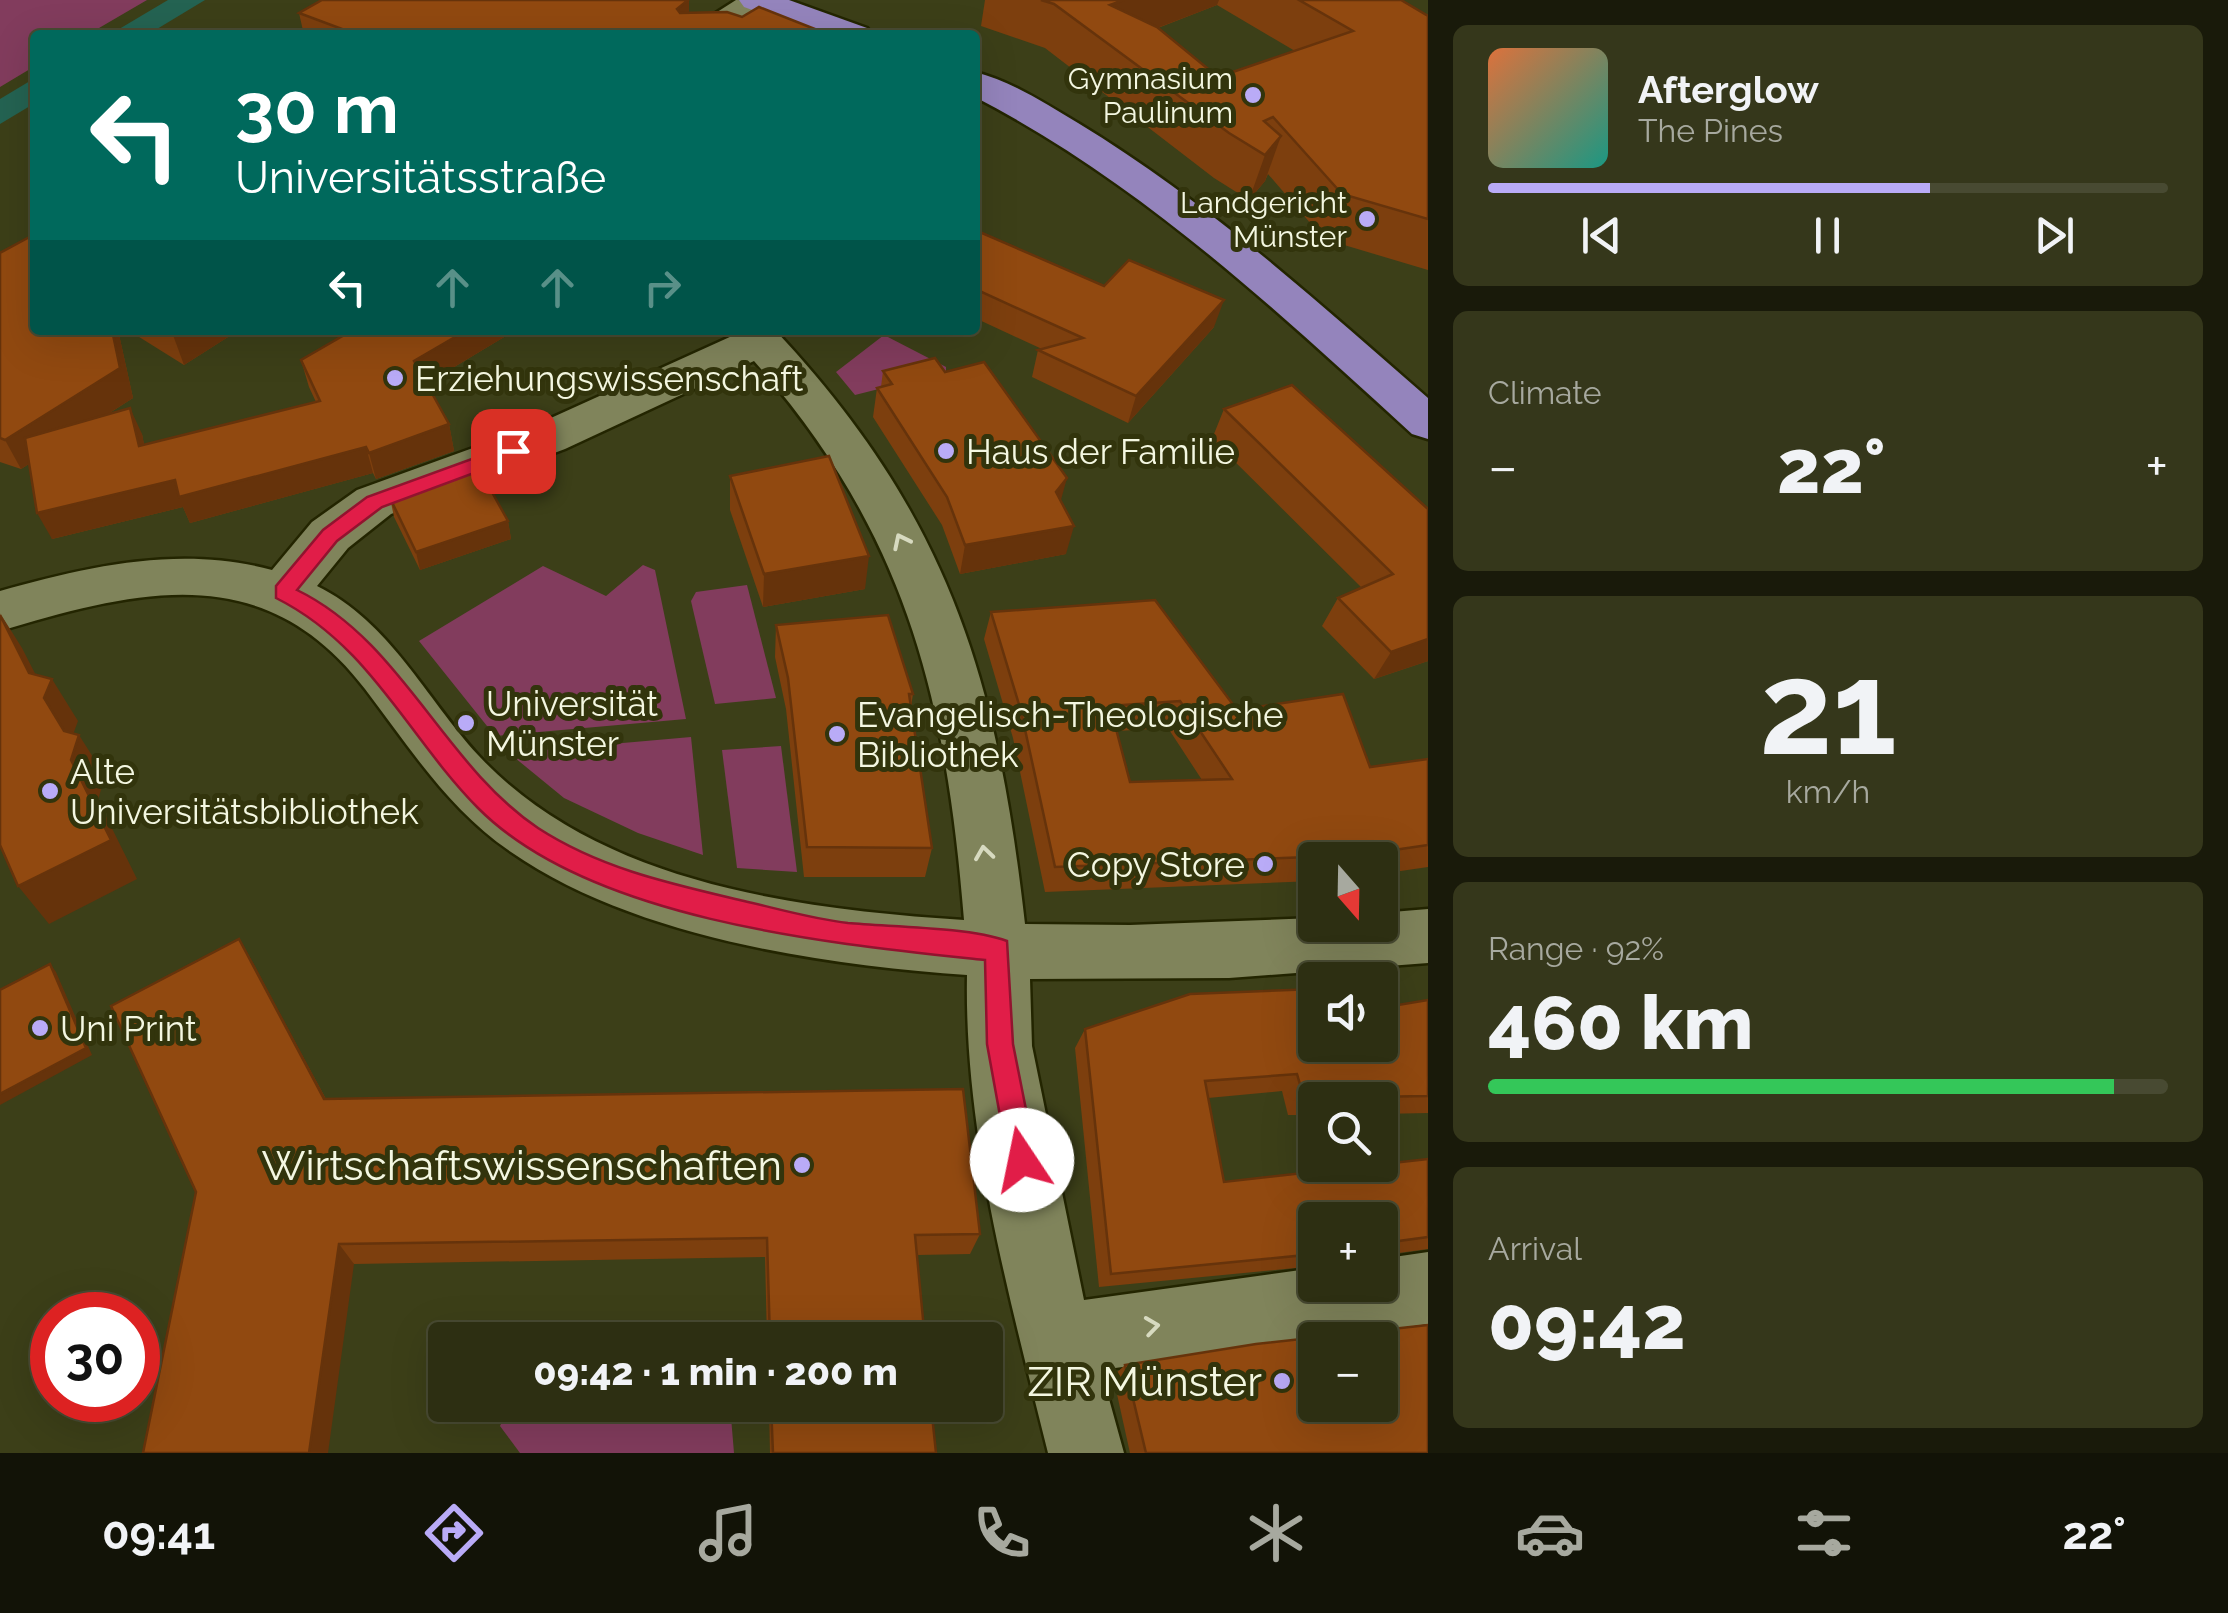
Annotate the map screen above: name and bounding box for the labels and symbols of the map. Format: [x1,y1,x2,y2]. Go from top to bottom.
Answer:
place label: Gymnasium Paulinum [1068,61,1233,130]
marker: Gymnasium Paulinum [1242,84,1264,106]
place label: Landgericht Münster [1180,185,1347,254]
marker: Landgericht Münster [1356,208,1378,230]
place label: Erziehungswissenschaft [415,358,803,399]
marker: Erziehungswissenschaft [384,367,406,389]
pin [471,409,556,494]
place label: Haus der Familie [966,431,1235,472]
marker: Haus der Familie [935,440,957,462]
one-way arrow [894,533,914,551]
place label: Universität Münster [486,683,658,764]
place label: Evangelisch-Theologische Bibliothek [857,694,1284,775]
marker: Universität Münster [455,712,477,734]
marker: Evangelisch-Theologische Bibliothek [826,723,848,745]
place label: Alte Universitätsbibliothek [70,751,419,832]
marker: Alte Universitätsbibliothek [39,780,61,802]
north arrow [1298,842,1398,942]
place label: Copy Store [1067,844,1245,885]
one-way arrow [975,845,996,861]
marker: Copy Store [1254,853,1276,875]
place label: Uni Print [60,1008,197,1049]
marker: Uni Print [29,1017,51,1039]
position arrow [970,1108,1074,1212]
place label: Wirtschaftswissenschaften [261,1141,782,1190]
marker: Wirtschaftswissenschaften [791,1154,813,1176]
speed limit sign: 30 [30,1292,160,1422]
one-way arrow [1144,1317,1161,1338]
place label: ZIR Münster [1027,1357,1262,1406]
marker: ZIR Münster [1271,1370,1293,1392]

